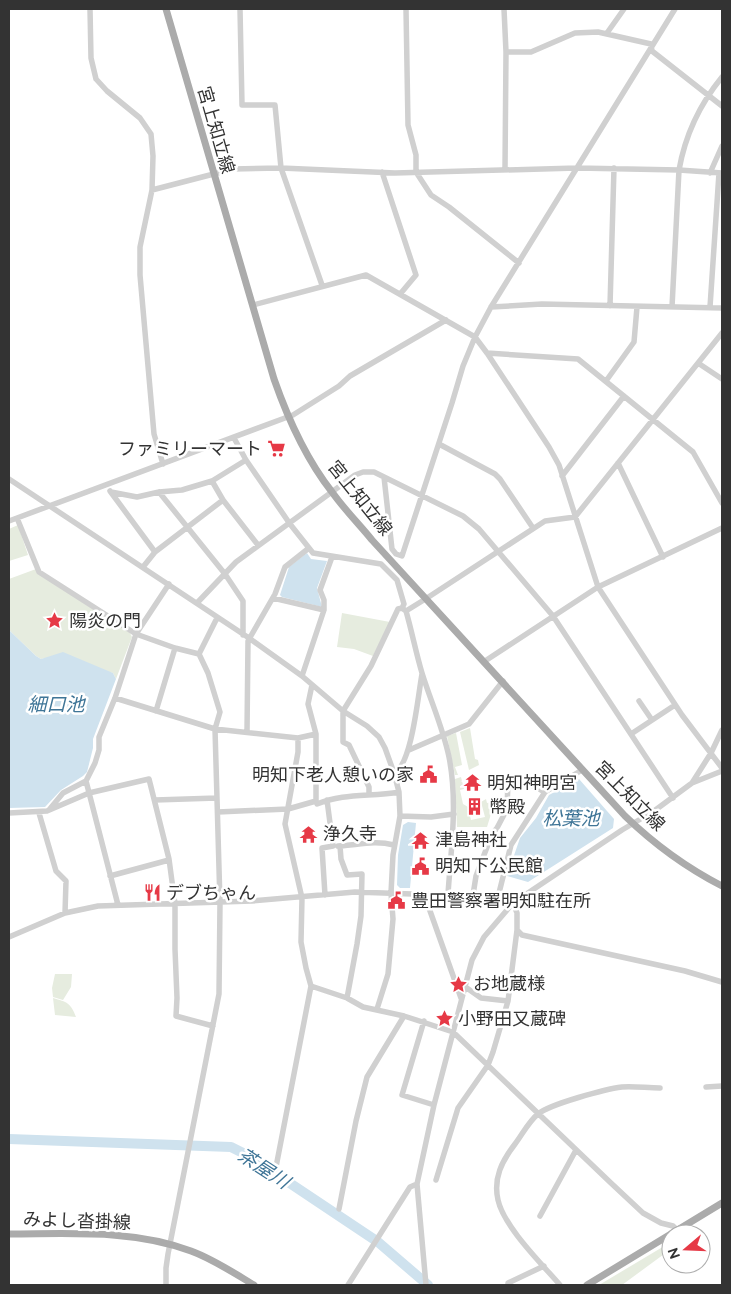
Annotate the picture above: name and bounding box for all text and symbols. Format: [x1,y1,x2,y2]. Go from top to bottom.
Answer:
street label: 宮上知立線 [194,84,239,176]
place label: ファミリーマート [118,438,262,459]
supermarket icon: ファミリーマート [266,439,286,459]
street label: 宮上知立線 [324,456,397,539]
place label: 陽炎の門 [69,610,141,631]
place icon: 陽炎の門 [45,611,65,631]
water label: 細口池 [27,693,86,715]
street label: 宮上知立線 [591,756,670,835]
place label: 明知下老人憩いの家 [252,764,414,785]
public building icon: 明知下老人憩いの家 [418,765,438,785]
place label: 明知神明宮 [487,772,577,793]
temple icon: 明知神明宮 [463,773,483,793]
place label: 幣殿 [489,796,525,817]
building icon: 幣殿 [465,797,485,817]
water label: 松葉池 [542,807,601,829]
place label: 浄久寺 [323,823,377,844]
temple icon: 浄久寺 [299,824,319,844]
place label: 津島神社 [435,829,507,850]
temple icon: 津島神社 [411,830,431,850]
place label: 明知下公民館 [435,855,543,876]
public building icon: 明知下公民館 [411,856,431,876]
place label: デブちゃん [166,882,256,903]
restaurant icon: デブちゃん [142,883,162,903]
place label: 豊田警察署明知駐在所 [411,890,591,911]
public building icon: 豊田警察署明知駐在所 [387,891,407,911]
place label: お地蔵様 [473,973,545,994]
place icon: お地蔵様 [449,974,469,994]
place label: 小野田又蔵碑 [458,1008,566,1029]
place icon: 小野田又蔵碑 [434,1009,454,1029]
water label: 茶屋川 [234,1143,296,1194]
street label: みよし沓掛線 [23,1208,131,1233]
north arrow [661,1224,711,1274]
text: N [664,1246,683,1261]

